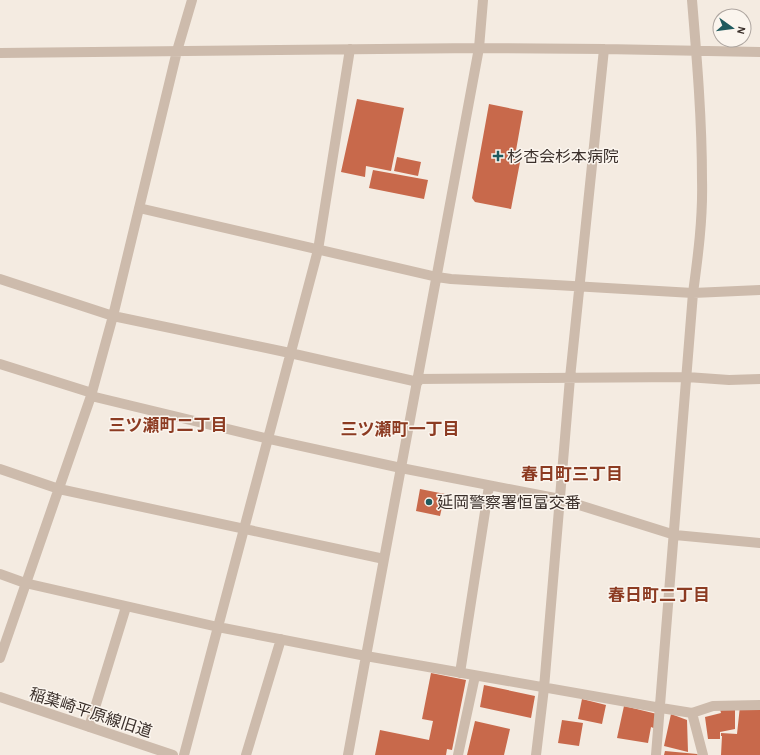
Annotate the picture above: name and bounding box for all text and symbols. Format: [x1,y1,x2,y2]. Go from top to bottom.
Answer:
north arrow [712,8,752,48]
text: N [735,25,747,35]
place label: 杉杏会杉本病院 [507,148,619,165]
marker: 杉杏会杉本病院 [492,150,504,162]
district label: 三ツ瀬町二丁目 [109,417,228,434]
district label: 三ツ瀬町一丁目 [341,421,460,438]
district label: 春日町三丁目 [521,465,623,483]
place label: 延岡警察署恒富交番 [437,494,581,511]
marker: 延岡警察署恒富交番 [424,497,434,507]
district label: 春日町二丁目 [608,586,710,604]
street label: 稲葉崎平原線旧道 [27,685,154,740]

